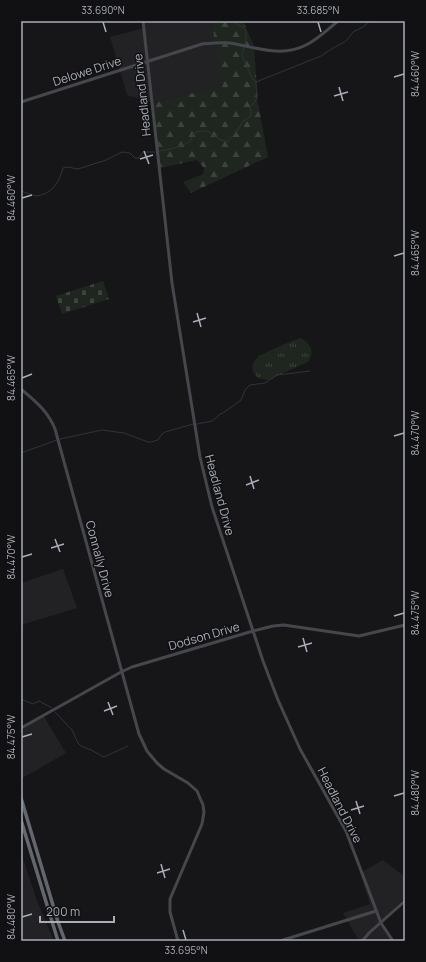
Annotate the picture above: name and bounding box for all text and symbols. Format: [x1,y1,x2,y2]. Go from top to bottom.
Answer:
text: 33.690°N [81,3,125,17]
text: 33.685°N [297,3,340,17]
text: 84.460°W [408,50,422,97]
street label: Delowe Drive [51,52,123,90]
street label: Headland Drive [129,53,155,137]
text: 84.460°W [4,174,18,221]
text: 84.465°W [408,229,422,276]
text: 84.465°W [4,354,18,401]
text: 84.470°W [408,410,422,455]
street label: Headland Drive [201,453,239,537]
street label: Connally Drive [82,519,118,599]
text: 84.470°W [4,534,18,579]
text: 84.475°W [408,590,422,635]
street label: Dodson Drive [166,618,242,654]
text: 84.475°W [4,714,18,759]
street label: Headland Drive [314,764,366,846]
text: 84.480°W [408,770,422,816]
text: 84.480°W [4,894,18,940]
scale bar [40,898,114,924]
text: 200 m [46,903,80,920]
text: 33.695°N [164,943,208,957]

